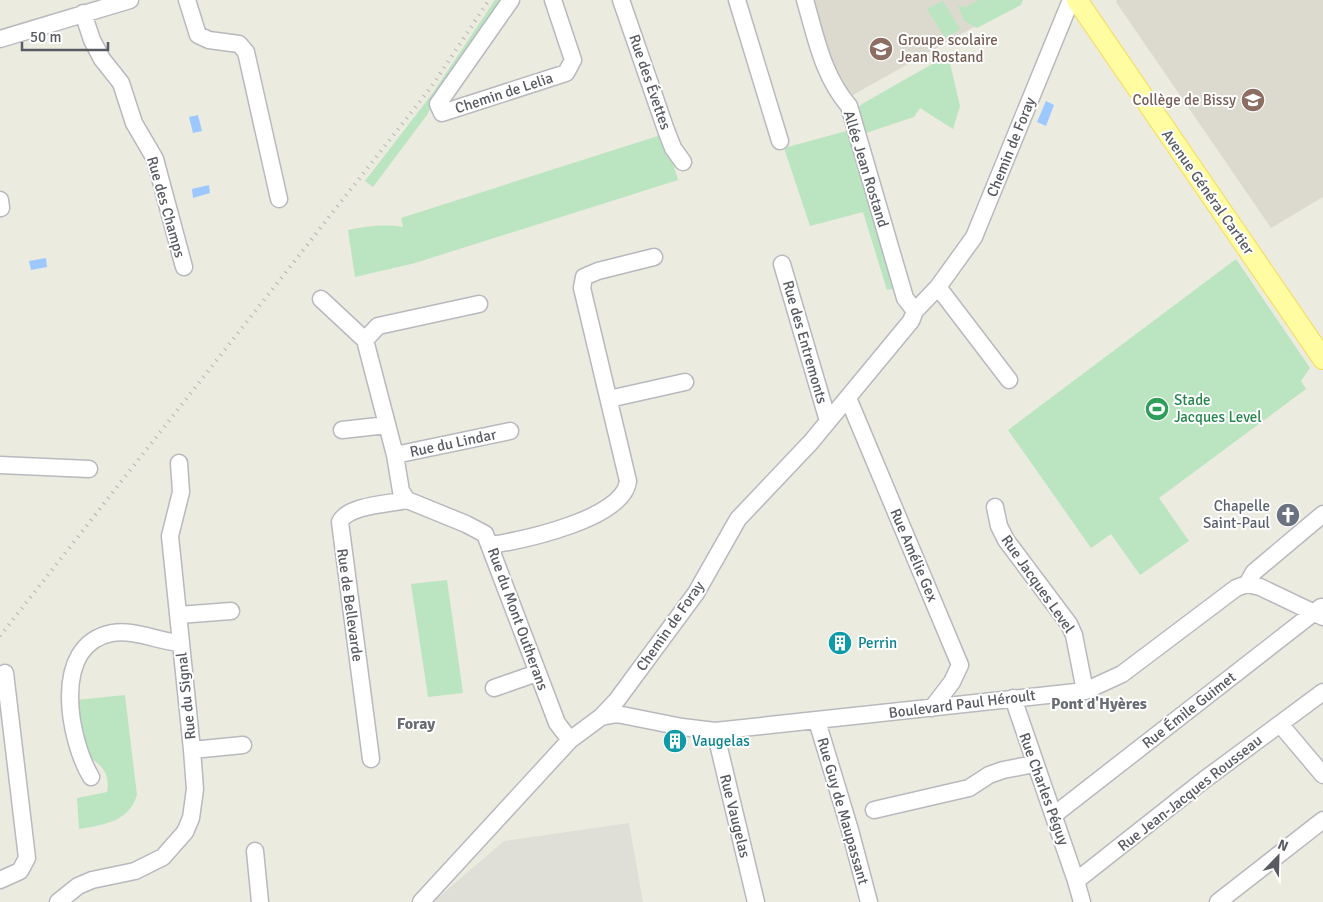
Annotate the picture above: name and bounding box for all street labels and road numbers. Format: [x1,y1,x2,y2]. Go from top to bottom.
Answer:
street label: Rue des Évettes [625,32,676,133]
street label: Chemin de Lelia [453,69,555,117]
street label: Chemin de Foray [983,94,1039,200]
street label: Allée Jean Rostand [840,108,892,230]
street label: Avenue Général Cartier [1158,126,1258,258]
street label: Rue des Champs [143,154,189,260]
street label: Rue des Entremonts [779,278,831,406]
street label: Rue du Lindar [408,425,498,461]
street label: Rue Amélie Gex [886,506,942,604]
street label: Rue Jacques Level [998,532,1078,636]
street label: Rue du Mont Outherans [484,545,552,693]
street label: Rue de Bellevarde [333,547,367,663]
street label: Chemin de Foray [632,577,708,675]
street label: Rue du Signal [172,651,200,741]
street label: Rue Émile Guimet [1138,667,1239,752]
street label: Boulevard Paul Héroult [888,686,1036,722]
street label: Rue Charles Péguy [1015,730,1073,848]
street label: Rue Jean-Jacques Rousseau [1114,731,1266,855]
street label: Rue Guy de Maupassant [813,735,873,887]
street label: Rue Vaugelas [716,772,754,860]

